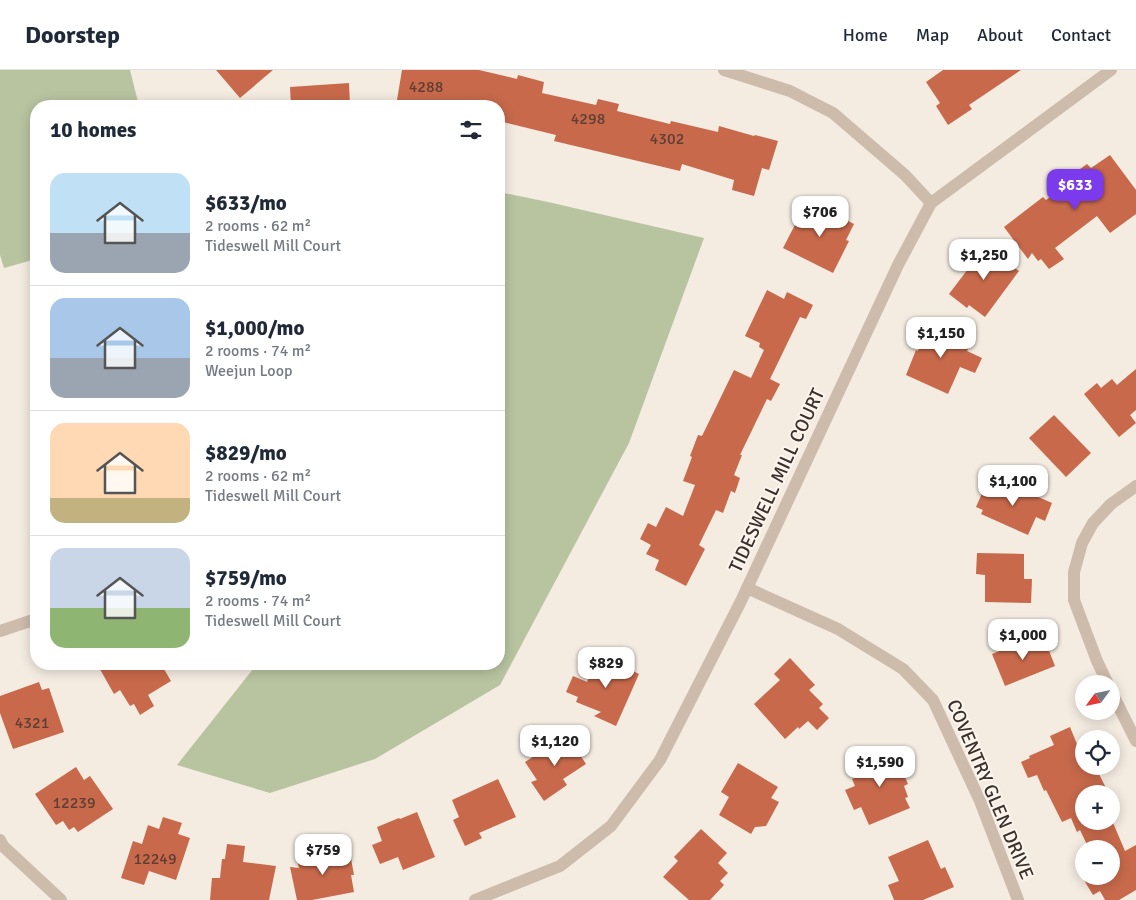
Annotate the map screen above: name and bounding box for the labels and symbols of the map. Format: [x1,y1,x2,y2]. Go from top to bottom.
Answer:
house number: 4288 [409,77,443,97]
house number: 4298 [571,109,605,129]
house number: 4302 [650,129,684,149]
pin: $633 [1045,168,1105,211]
pin: $706 [790,196,850,238]
pin: $1,250 [943,238,1025,281]
pin: $1,150 [900,316,982,359]
street label: TIDESWELL MILL COURT [724,384,830,576]
pin: $1,100 [972,464,1054,507]
pin: $1,000 [982,618,1064,661]
pin: $829 [576,646,636,689]
north arrow [1075,675,1120,720]
street label: COVENTRY GLEN DRIVE [941,696,1039,883]
house number: 4321 [15,713,49,733]
pin: $1,120 [514,724,596,767]
pin: $1,590 [839,746,921,788]
house number: 12239 [52,793,96,813]
pin: $759 [293,834,353,876]
house number: 12249 [133,849,177,869]

